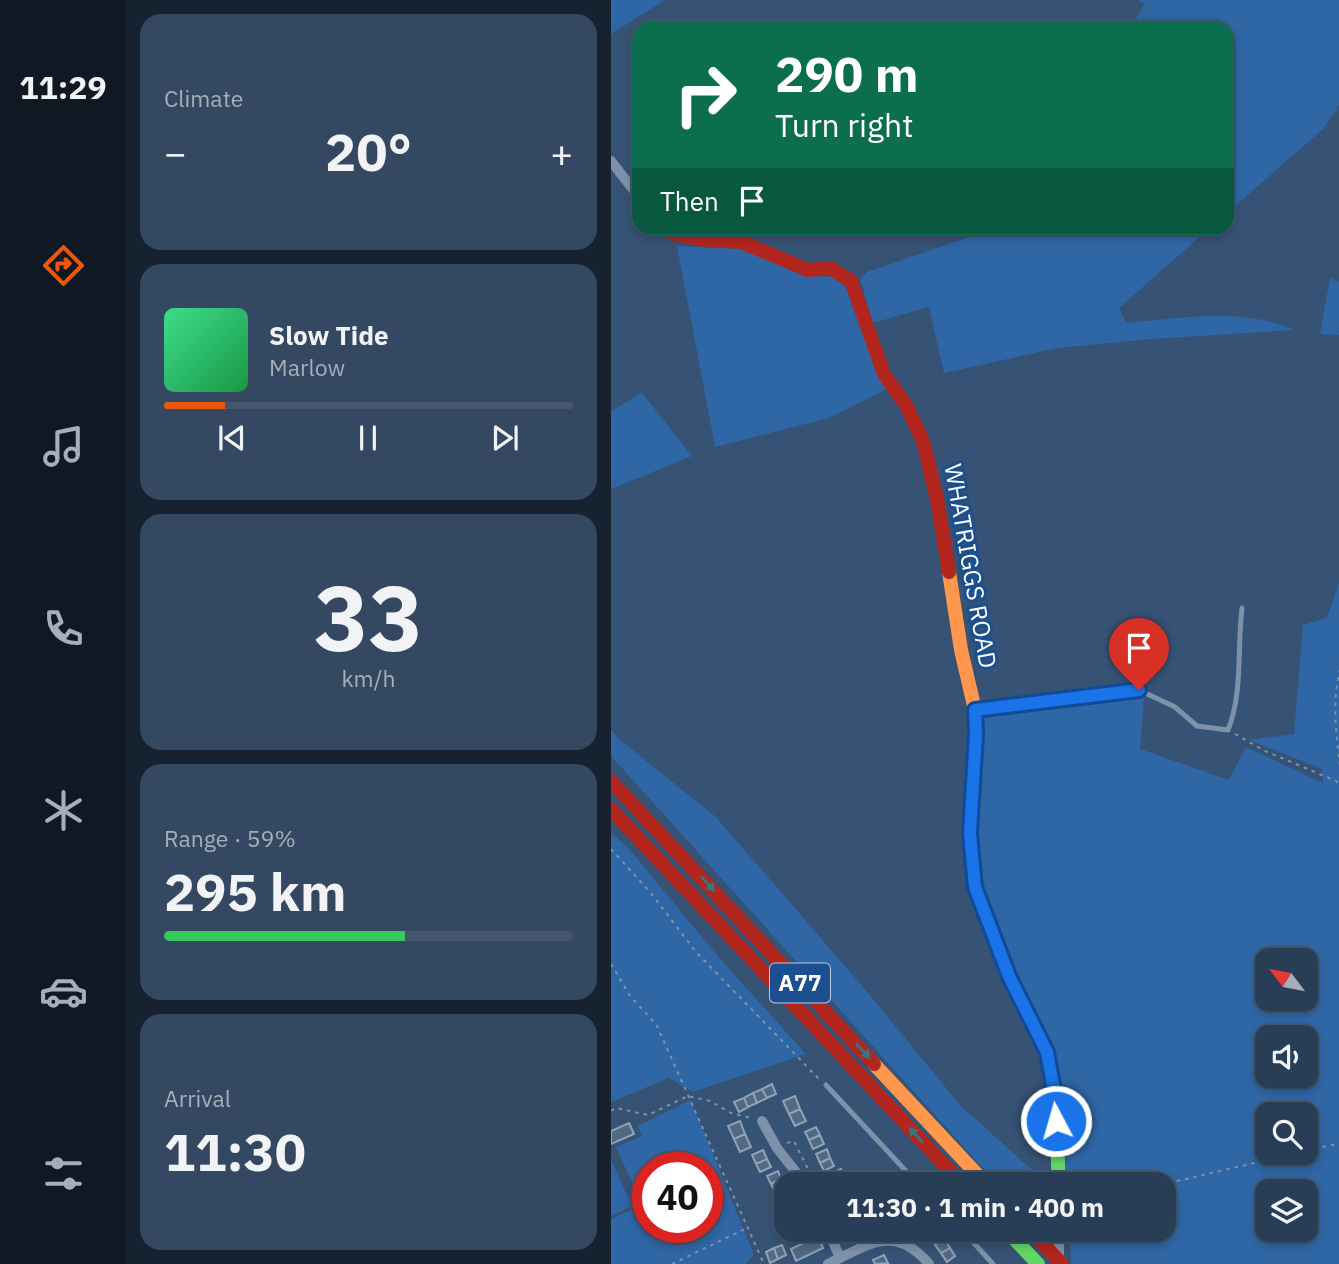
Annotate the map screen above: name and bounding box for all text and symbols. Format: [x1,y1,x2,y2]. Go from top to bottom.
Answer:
text: 290 m [775,42,919,105]
icon: right [660,49,751,140]
text: 11:29 [19,66,107,108]
text: Climate [164,83,243,113]
text: Turn right [775,104,913,146]
text: 20° [325,118,412,185]
text: − [164,128,187,177]
text: + [550,128,573,177]
icon: arrive [733,182,771,220]
text: Then [660,184,719,218]
icon: directions [39,241,88,290]
text: Slow Tide [269,318,389,352]
text: Marlow [269,352,345,382]
icon: previous [213,419,251,457]
icon: pause [349,419,387,457]
icon: next [486,419,524,457]
icon: music [39,422,88,471]
street label: WHATRIGGS ROAD [937,461,1005,671]
text: 33 [314,558,423,676]
icon: phone [39,604,88,653]
pin [1109,618,1169,690]
icon: arrive [1120,629,1158,667]
text: km/h [341,663,396,693]
icon: climate [39,786,88,835]
text: Range · 59% [164,823,296,853]
text: 295 km [164,858,346,925]
one-way arrow [700,875,716,892]
north arrow [1255,948,1318,1012]
map controls [1255,948,1318,1242]
road number: A77 [770,964,830,1002]
icon: car [39,967,88,1016]
button: sound [1255,1025,1318,1088]
one-way arrow [855,1042,871,1060]
text: Arrival [164,1083,231,1113]
position arrow [1019,1084,1093,1158]
button: search [1255,1102,1318,1165]
text: 11:30 [164,1118,306,1185]
one-way arrow [909,1127,925,1144]
icon: filters [39,1149,88,1198]
speed limit sign: 40 [632,1152,723,1243]
button: layers [1255,1179,1318,1242]
text: 11:30 · 1 min · 400 m [846,1190,1104,1224]

